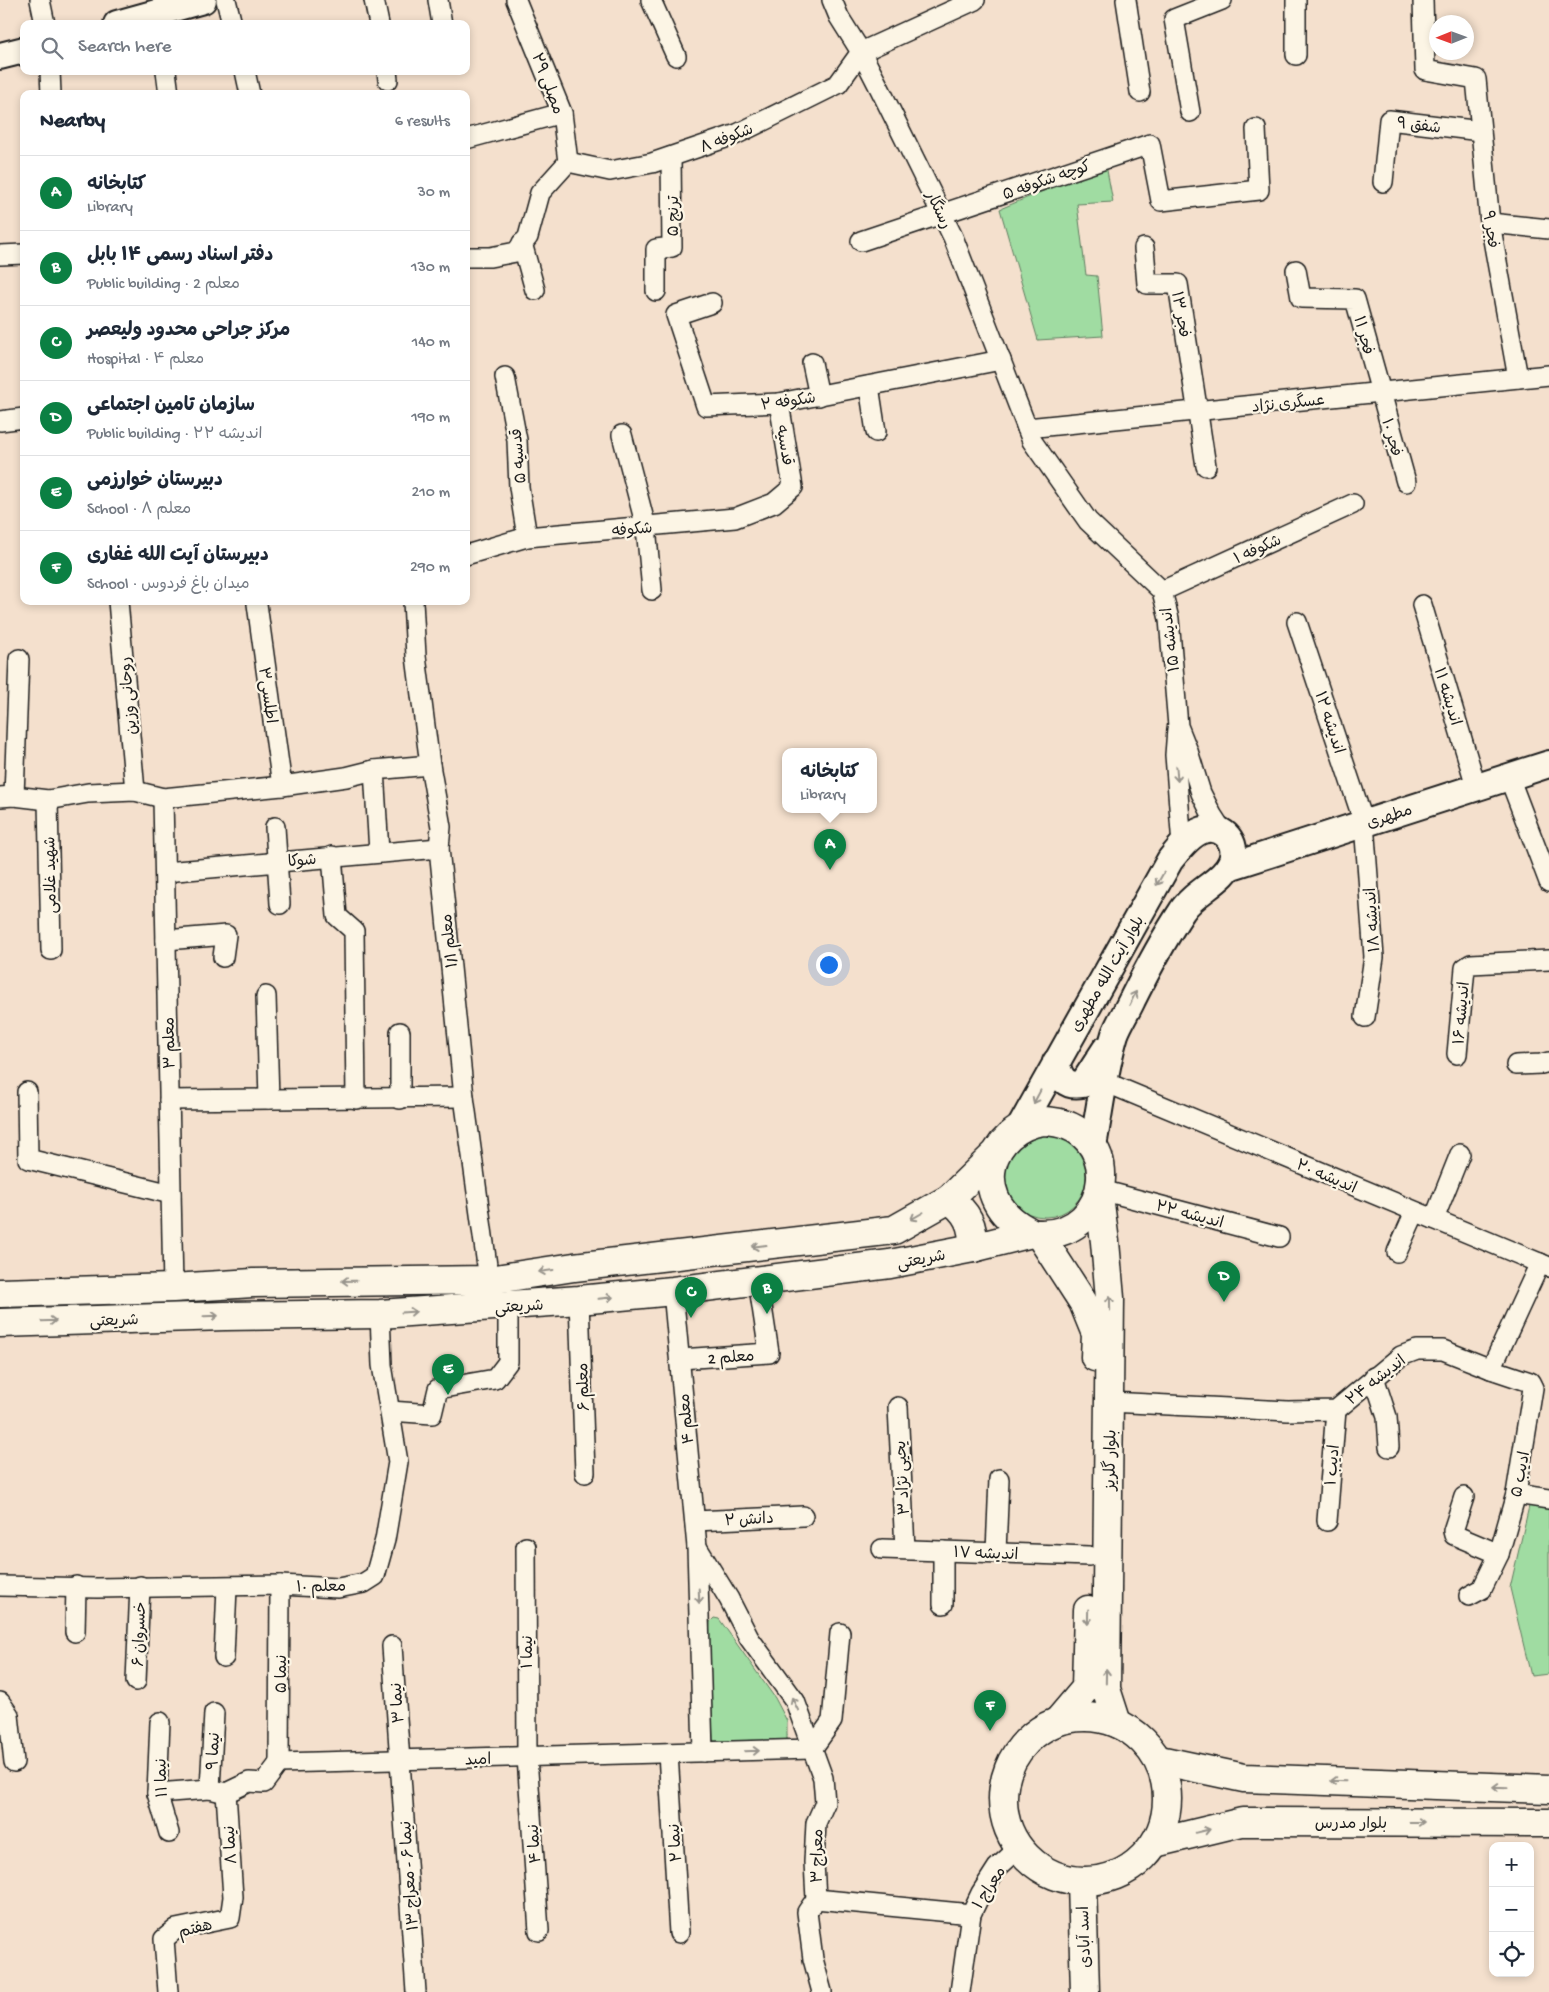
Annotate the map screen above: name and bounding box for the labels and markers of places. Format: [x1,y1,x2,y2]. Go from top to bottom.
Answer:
pin: A [814,829,846,870]
pin: D [1208,1261,1240,1302]
pin: B [751,1273,783,1314]
pin: C [675,1277,707,1318]
pin: E [432,1354,464,1395]
pin: F [974,1690,1006,1731]

